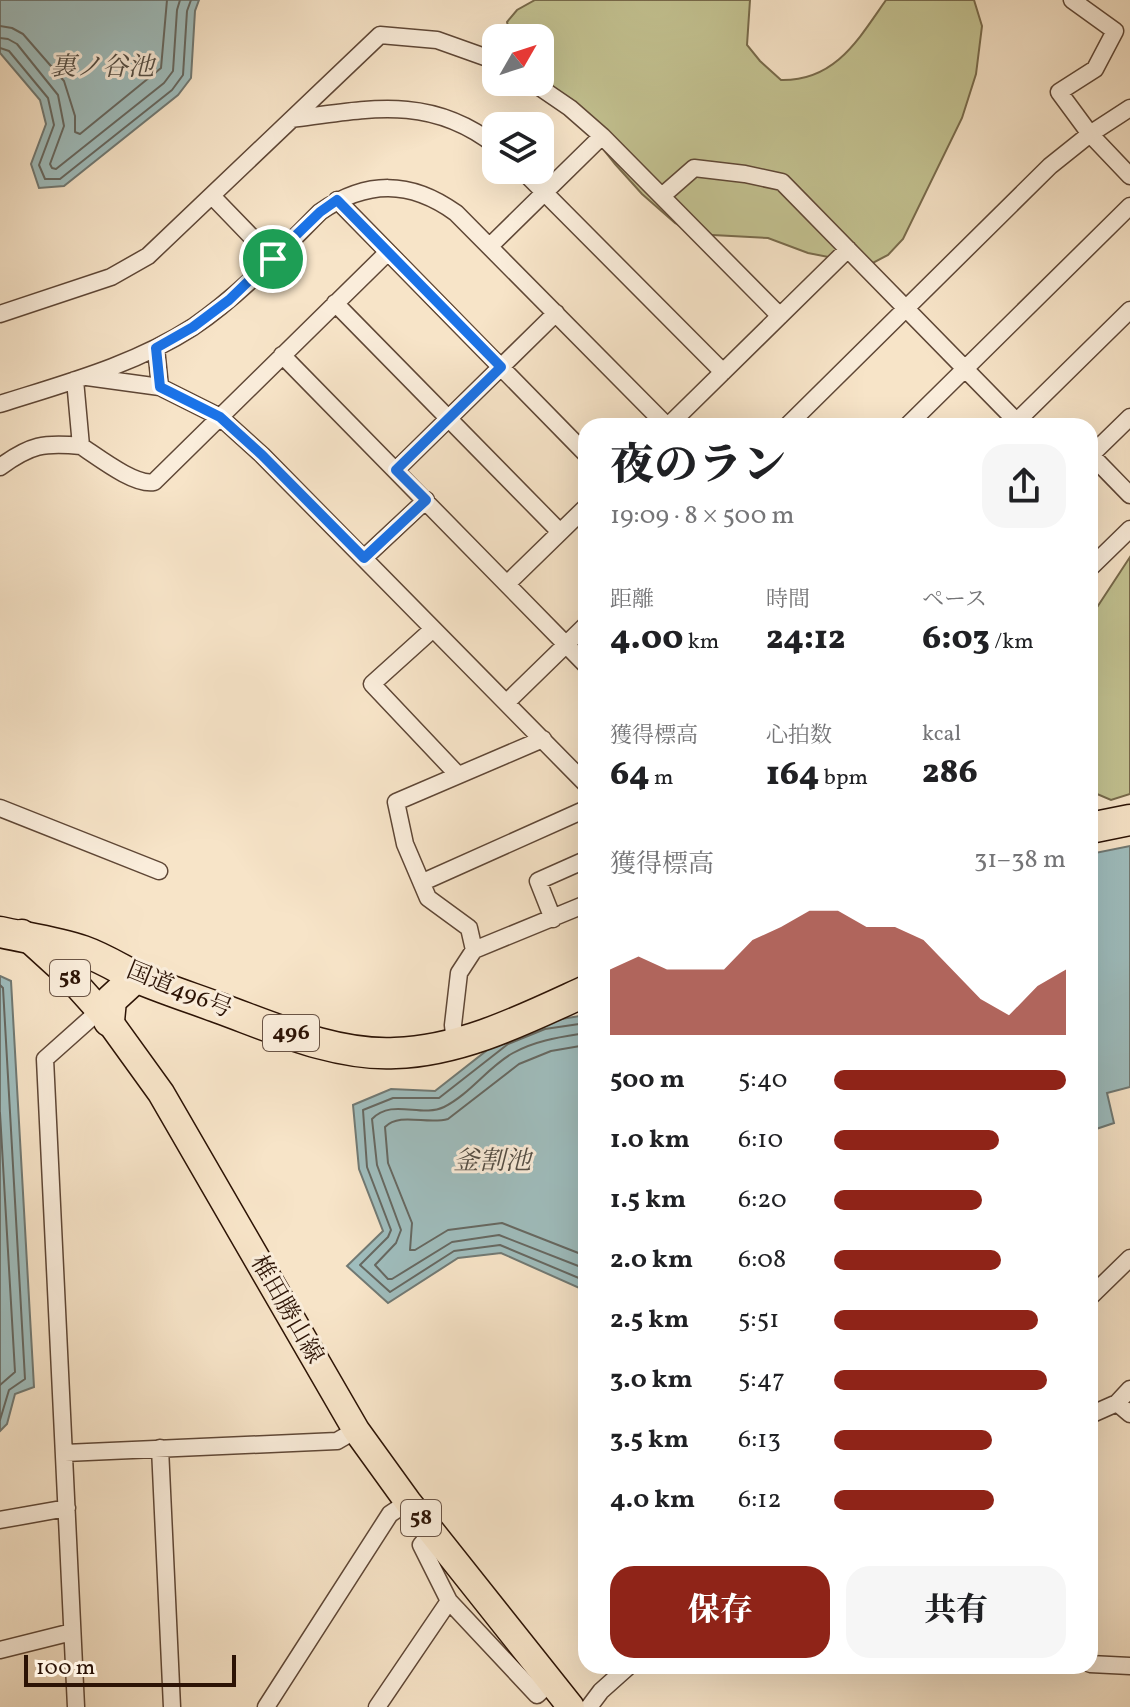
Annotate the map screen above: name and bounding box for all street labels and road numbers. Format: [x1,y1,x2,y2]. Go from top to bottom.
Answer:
street label: 国道496号 [121,954,237,1028]
road number: 58 [50,960,90,996]
road number: 496 [263,1015,319,1051]
street label: 椎田勝山線 [241,1250,331,1370]
road number: 58 [401,1500,441,1536]

